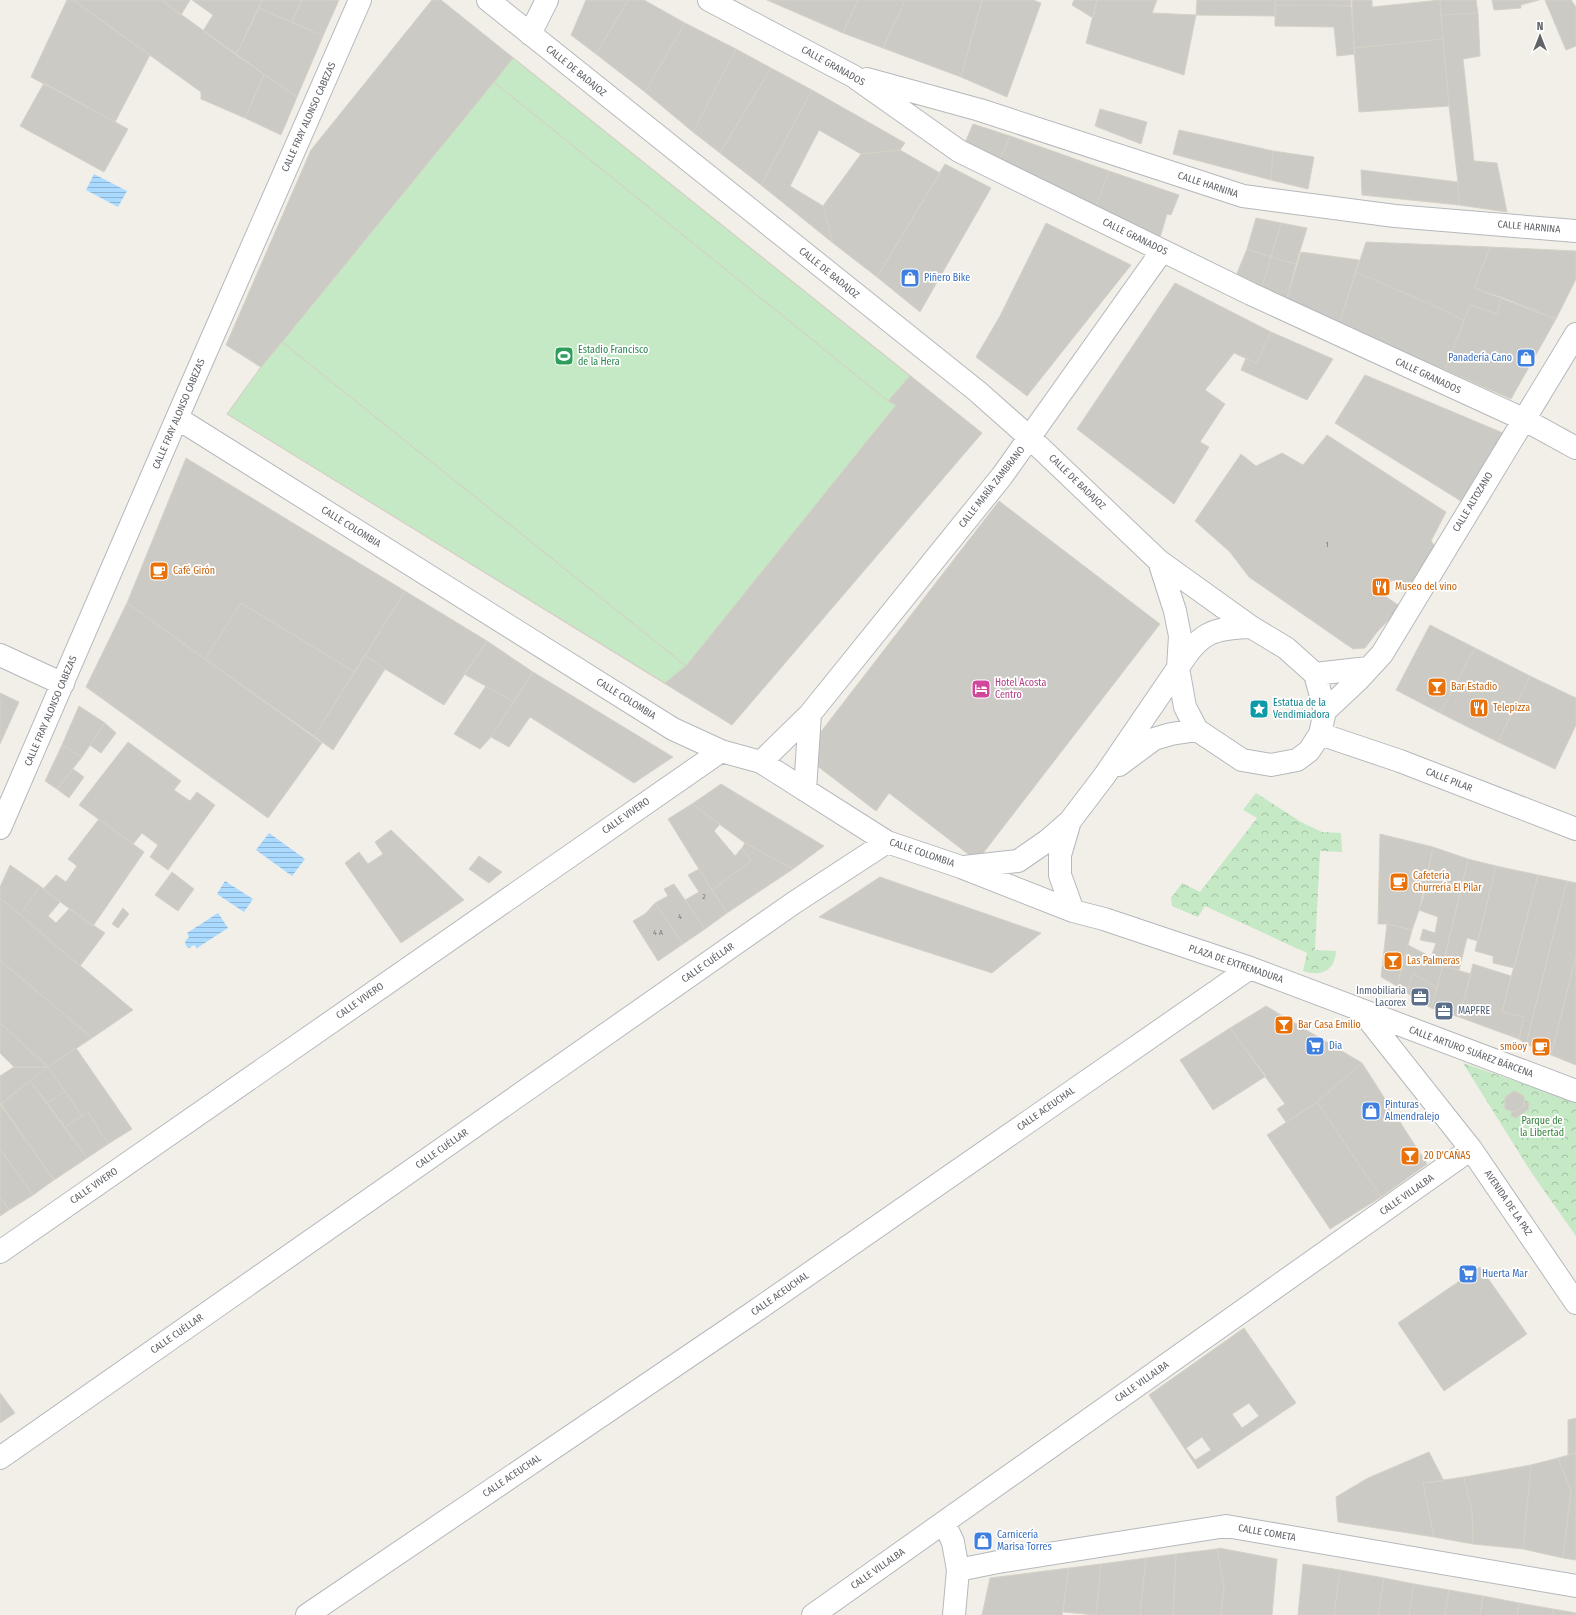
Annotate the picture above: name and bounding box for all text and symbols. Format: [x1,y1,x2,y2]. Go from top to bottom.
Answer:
north arrow [1520,16,1560,56]
text: N [1537,20,1543,33]
street label: CALLE DE BADAJOZ [543,43,609,99]
street label: CALLE GRANADOS [799,44,867,88]
street label: CALLE FRAY ALONSO CABEZAS [279,60,339,174]
street label: CALLE HARNINA [1176,170,1241,201]
street label: CALLE GRANADOS [1100,216,1170,258]
street label: CALLE HARNINA [1497,218,1562,236]
street label: CALLE DE BADAJOZ [796,245,862,301]
shop icon: Piñero Bike [899,267,921,289]
place label: Piñero Bike [924,272,970,284]
place label: Estadio Francisco de la Hera [578,344,648,368]
sports icon: Estadio Francisco de la Hera [553,345,575,367]
shop icon: Panadería Cano [1515,347,1537,369]
place label: Panadería Cano [1448,351,1512,364]
street label: CALLE GRANADOS [1393,356,1463,396]
street label: CALLE FRAY ALONSO CABEZAS [150,357,208,471]
street label: CALLE MARÍA ZAMBRANO [955,443,1027,530]
street label: CALLE DE BADAJOZ [1046,452,1108,512]
street label: CALLE ALTOZANO [1450,470,1496,534]
street label: CALLE COLOMBIA [319,504,384,551]
house number: 1 [1325,540,1329,549]
cafe icon: Café Girón [148,560,170,582]
place label: Café Girón [173,565,215,577]
restaurant icon: Museo del vino [1370,576,1392,598]
place label: Museo del vino [1395,581,1457,593]
street label: CALLE FRAY ALONSO CABEZAS [22,654,80,768]
street label: CALLE COLOMBIA [594,676,659,723]
bar icon: Bar Estadio [1426,676,1448,698]
place label: Hotel Acosta Centro [995,677,1046,701]
hotel icon: Hotel Acosta Centro [970,678,992,700]
place label: Bar Estadio [1451,681,1497,693]
place label: Estatua de la Vendimiadora [1273,697,1330,721]
restaurant icon: Telepizza [1468,697,1490,719]
place icon: Estatua de la Vendimiadora [1248,698,1270,720]
place label: Telepizza [1493,702,1530,714]
street label: CALLE PILAR [1424,766,1475,795]
street label: CALLE VIVERO [600,795,652,837]
street label: CALLE COLOMBIA [888,836,957,870]
place label: Cafetería Churrería El Pilar [1413,869,1482,894]
cafe icon: Cafetería Churrería El Pilar [1388,871,1410,893]
house number: 2 [702,892,706,901]
house number: 4 [678,912,682,921]
house number: 4 A [653,928,664,937]
street label: CALLE CUÉLLAR [678,939,737,986]
street label: PLAZA DE EXTREMADURA [1187,942,1286,986]
bar icon: Las Palmeras [1382,950,1404,972]
place label: Las Palmeras [1407,955,1460,967]
street label: CALLE VIVERO [334,980,386,1022]
place label: Inmobiliaria Lacorex [1356,985,1407,1009]
office icon: Inmobiliaria Lacorex [1409,986,1431,1008]
office icon: MAPFRE [1433,1000,1455,1022]
place label: MAPFRE [1458,1005,1490,1017]
bar icon: Bar Casa Emilio [1273,1014,1295,1036]
place label: Bar Casa Emilio [1298,1019,1361,1031]
street label: CALLE ARTURO SUÁREZ BÁRCENA [1407,1022,1536,1080]
supermarket icon: Dia [1304,1035,1326,1057]
cafe icon: smöoy [1530,1036,1552,1058]
place label: Dia [1329,1040,1342,1052]
place label: smöoy [1500,1041,1528,1053]
street label: CALLE ACEUCHAL [1015,1084,1078,1133]
place label: Pinturas Almendralejo [1385,1099,1439,1123]
shop icon: Pinturas Almendralejo [1360,1100,1382,1122]
park label: Parque de la Libertad [1520,1115,1564,1139]
street label: CALLE CUÉLLAR [412,1125,471,1172]
bar icon: 20 D'CAÑAS [1399,1145,1421,1167]
place label: 20 D'CAÑAS [1424,1149,1470,1162]
street label: CALLE VIVERO [68,1165,120,1207]
street label: AVENIDA DE LA PAZ [1482,1168,1534,1238]
street label: CALLE VILLALBA [1378,1172,1437,1218]
supermarket icon: Huerta Mar [1457,1263,1479,1285]
place label: Huerta Mar [1482,1268,1528,1280]
street label: CALLE ACEUCHAL [749,1269,812,1318]
street label: CALLE CUÉLLAR [147,1310,206,1357]
street label: CALLE VILLALBA [1113,1359,1172,1405]
street label: CALLE ACEUCHAL [481,1452,544,1500]
street label: CALLE COMETA [1237,1522,1298,1544]
place label: Carnicería Marisa Torres [997,1528,1052,1553]
shop icon: Carnicería Marisa Torres [972,1530,994,1552]
street label: CALLE VILLALBA [849,1546,908,1592]

